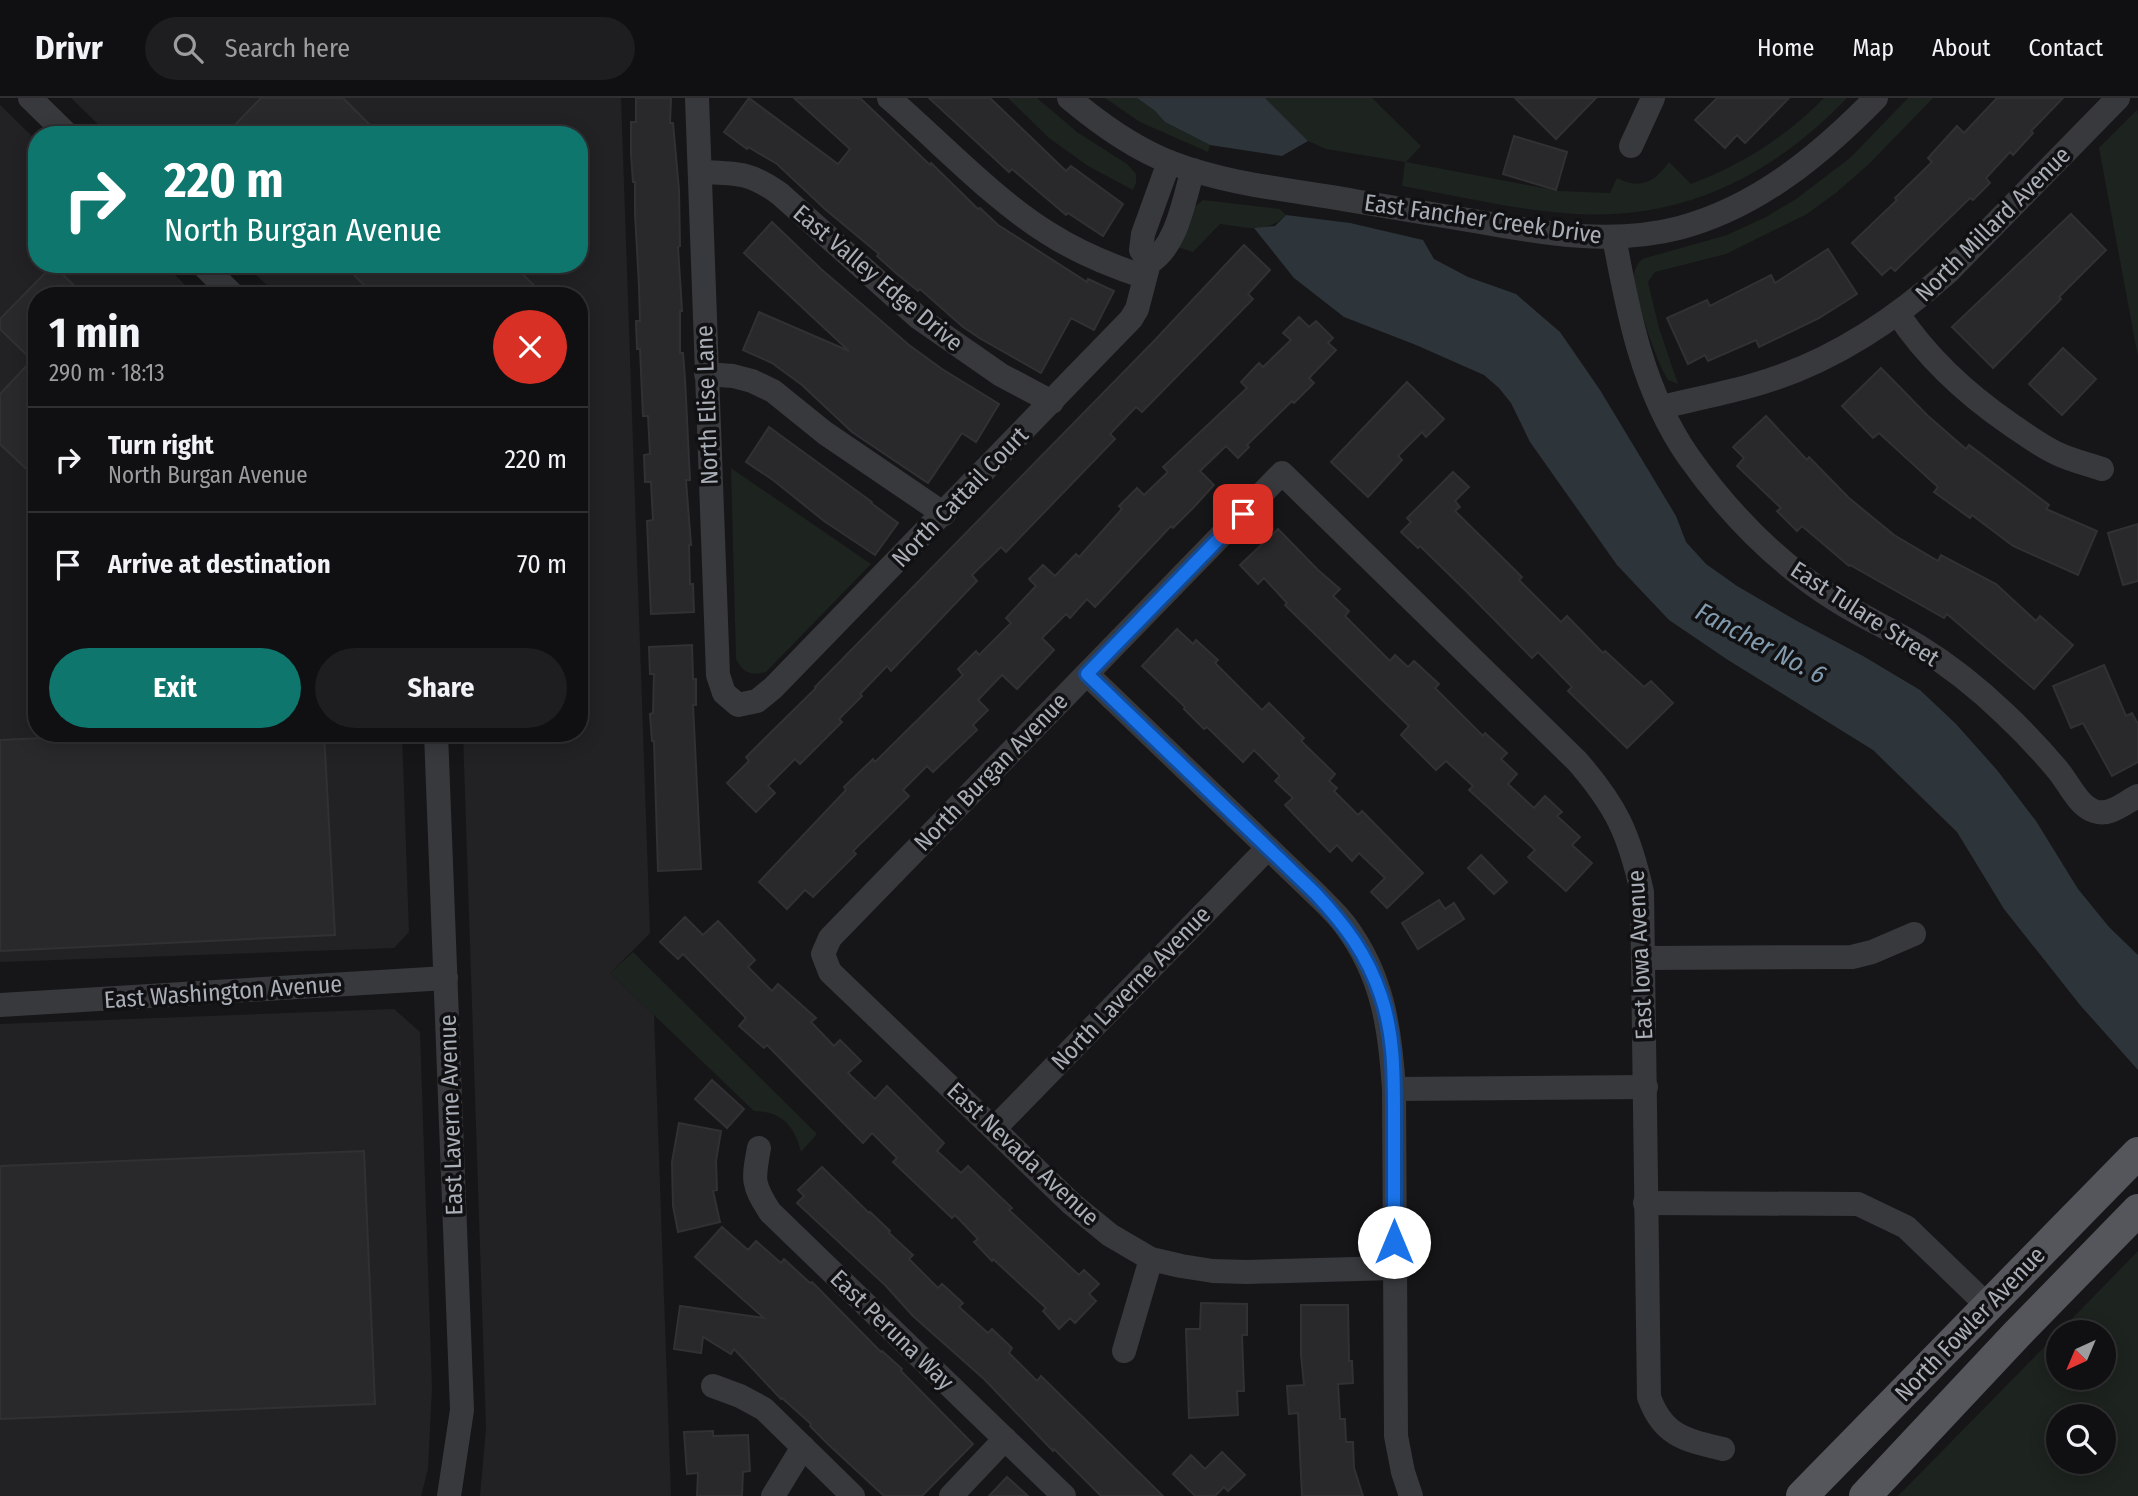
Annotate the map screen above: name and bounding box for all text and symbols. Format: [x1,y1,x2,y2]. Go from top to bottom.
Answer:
search box [145,17,635,80]
text: Drivr [35,28,103,68]
icon: search [169,29,207,67]
text: Search here [225,33,350,64]
text: Home [1757,34,1814,62]
text: Map [1852,34,1894,62]
text: About [1932,34,1990,62]
text: Contact [2028,34,2103,62]
street label: North Millard Avenue [1910,141,2076,307]
text: 220 m [164,151,284,210]
icon: right [49,154,140,245]
street label: East Fancher Creek Drive [1362,188,1604,250]
street label: East Valley Edge Drive [788,199,968,357]
text: North Burgan Avenue [164,211,442,249]
text: 1 min [49,308,140,358]
button: close [493,310,567,384]
street label: North Elise Lane [690,325,724,485]
text: 290 m · 18:13 [49,359,165,387]
street label: North Cattail Court [886,421,1034,573]
text: Turn right [108,430,214,461]
icon: right [49,441,87,479]
text: 220 m [504,444,567,475]
text: North Burgan Avenue [108,461,308,489]
pin [1213,484,1273,544]
icon: arrive [1224,495,1262,533]
icon: arrive [49,546,87,584]
text: Arrive at destination [108,549,331,580]
text: 70 m [517,549,567,580]
street label: East Tulare Street [1786,556,1945,672]
water label: Fancher No. 6 [1690,596,1831,691]
button: Exit [49,648,301,728]
button: Share [315,648,567,728]
street label: North Burgan Avenue [909,687,1073,857]
street label: East Iowa Avenue [1622,869,1658,1041]
street label: North Laverne Avenue [1046,900,1216,1076]
street label: East Washington Avenue [103,970,343,1014]
street label: East Laverne Avenue [433,1014,469,1216]
street label: East Nevada Avenue [941,1077,1105,1231]
position arrow [1357,1205,1431,1279]
street label: North Fowler Avenue [1889,1241,2051,1407]
street label: East Peruna Way [825,1264,960,1396]
north arrow [2046,1320,2116,1390]
map controls [2046,1320,2116,1474]
button: search [2046,1404,2116,1474]

